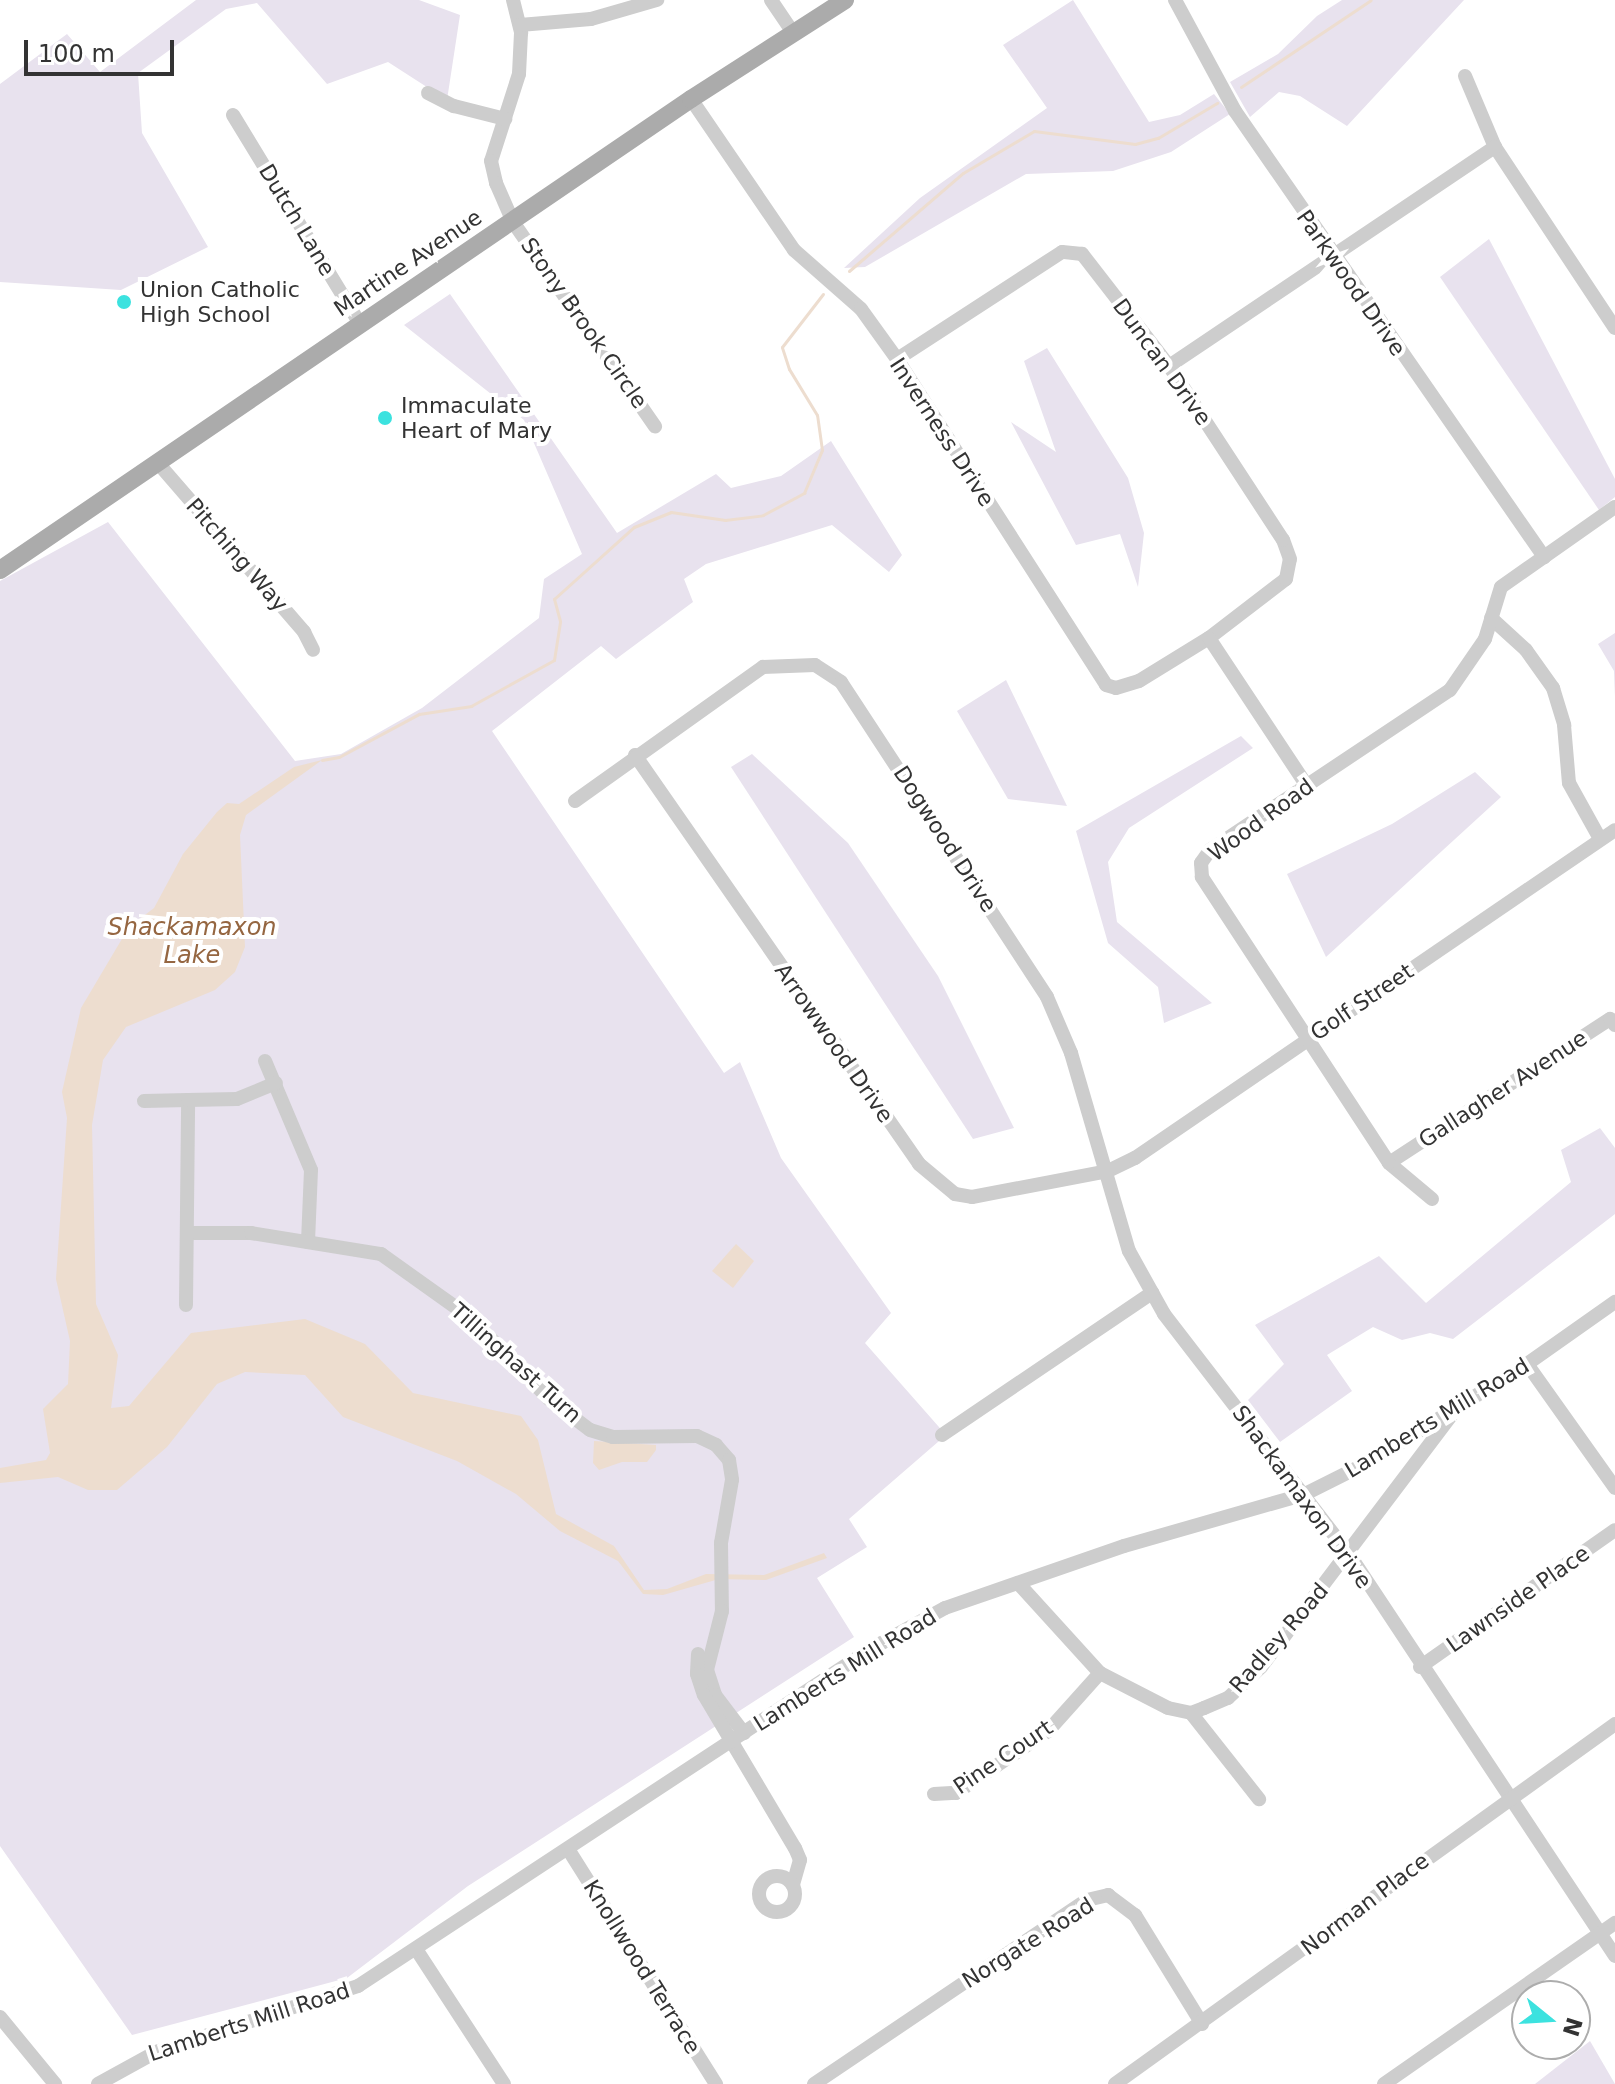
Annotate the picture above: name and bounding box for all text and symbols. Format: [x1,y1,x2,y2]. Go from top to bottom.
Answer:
scale bar [28,24,178,74]
text: 100 m [38,40,115,68]
street label: Dutch Lane [253,159,341,281]
street label: Martine Avenue [329,204,487,322]
street label: Parkwood Drive [1291,205,1411,361]
street label: Stony Brook Circle [515,233,653,413]
place label: Union Catholic High School [140,276,300,328]
marker: Union Catholic High School [115,293,133,311]
street label: Duncan Drive [1107,294,1217,430]
street label: Inverness Drive [884,353,1000,511]
place label: Immaculate Heart of Mary [401,392,552,444]
marker: Immaculate Heart of Mary [376,409,394,427]
street label: Pitching Way [181,493,293,617]
street label: Dogwood Drive [888,761,1002,917]
street label: Wood Road [1203,773,1319,867]
water label: Shackamaxon Lake [107,914,277,970]
street label: Arrowwood Drive [769,958,899,1128]
street label: Golf Street [1306,958,1418,1046]
street label: Gallagher Avenue [1414,1025,1592,1153]
street label: Tillinghast Turn [445,1298,587,1428]
street label: Lamberts Mill Road [1340,1353,1534,1483]
street label: Shackamaxon Drive [1227,1400,1377,1594]
street label: Lawnside Place [1442,1540,1594,1658]
street label: Radley Road [1224,1578,1334,1698]
street label: Lamberts Mill Road [749,1603,941,1737]
street label: Pine Court [948,1714,1058,1800]
street label: Norman Place [1296,1847,1434,1961]
street label: Knollwood Terrace [578,1875,706,2059]
street label: Norgate Road [957,1892,1099,1994]
street label: Lamberts Mill Road [145,1977,353,2067]
north arrow [1511,1980,1591,2060]
text: N [1558,2014,1587,2040]

